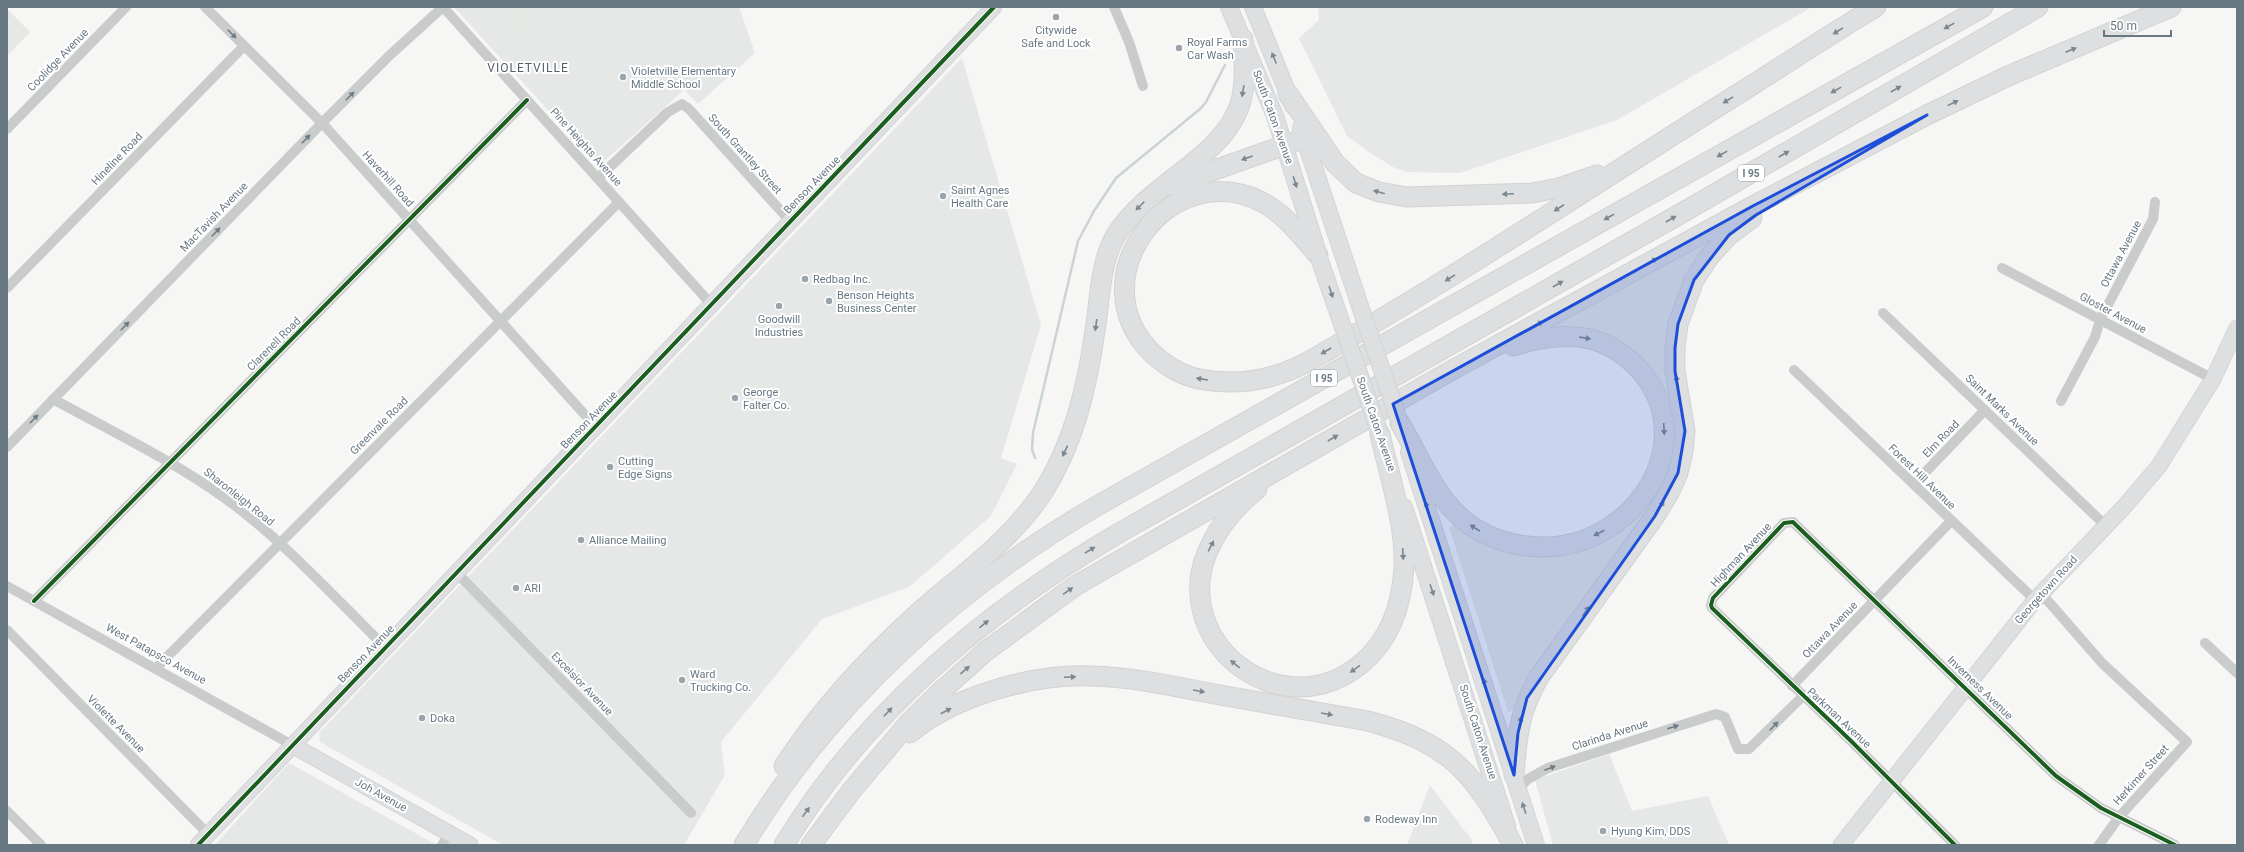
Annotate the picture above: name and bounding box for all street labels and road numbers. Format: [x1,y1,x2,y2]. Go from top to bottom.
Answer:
street label: Coolidge Avenue [25,26,91,94]
street label: South Caton Avenue [1250,68,1296,166]
street label: Pine Heights Avenue [547,105,625,189]
street label: South Grantley Street [706,111,785,197]
street label: Hineline Road [89,130,145,188]
street label: Haverhill Road [360,148,416,210]
street label: Benson Avenue [781,153,843,217]
road number: I 95 [1738,165,1764,181]
street label: MacTavish Avenue [177,179,251,254]
street label: Ottawa Avenue [2098,218,2144,290]
street label: Gloster Avenue [2077,290,2149,336]
street label: Clarenell Road [244,314,304,374]
road number: I 95 [1311,370,1337,386]
street label: Saint Marks Avenue [1963,372,2041,448]
street label: South Caton Avenue [1354,375,1398,473]
street label: Benson Avenue [558,388,620,452]
street label: Greenvale Road [347,394,411,458]
street label: Elm Road [1920,418,1962,460]
street label: Forest Hill Avenue [1886,442,1958,512]
street label: Sharonleigh Road [201,465,277,529]
street label: Highman Avenue [1708,520,1774,590]
street label: Georgetown Road [2012,553,2080,627]
street label: Ottawa Avenue [1800,599,1860,661]
street label: West Patapsco Avenue [104,621,208,687]
street label: Benson Avenue [335,622,397,686]
street label: Excelsior Avenue [549,650,616,718]
street label: Inverness Avenue [1945,654,2016,723]
street label: South Caton Avenue [1457,683,1500,781]
street label: Parkman Avenue [1804,685,1874,751]
street label: Violette Avenue [84,692,148,756]
street label: Clarinda Avenue [1570,717,1650,753]
street label: Herkimer Street [2111,742,2172,808]
street label: Joh Avenue [353,775,409,815]

